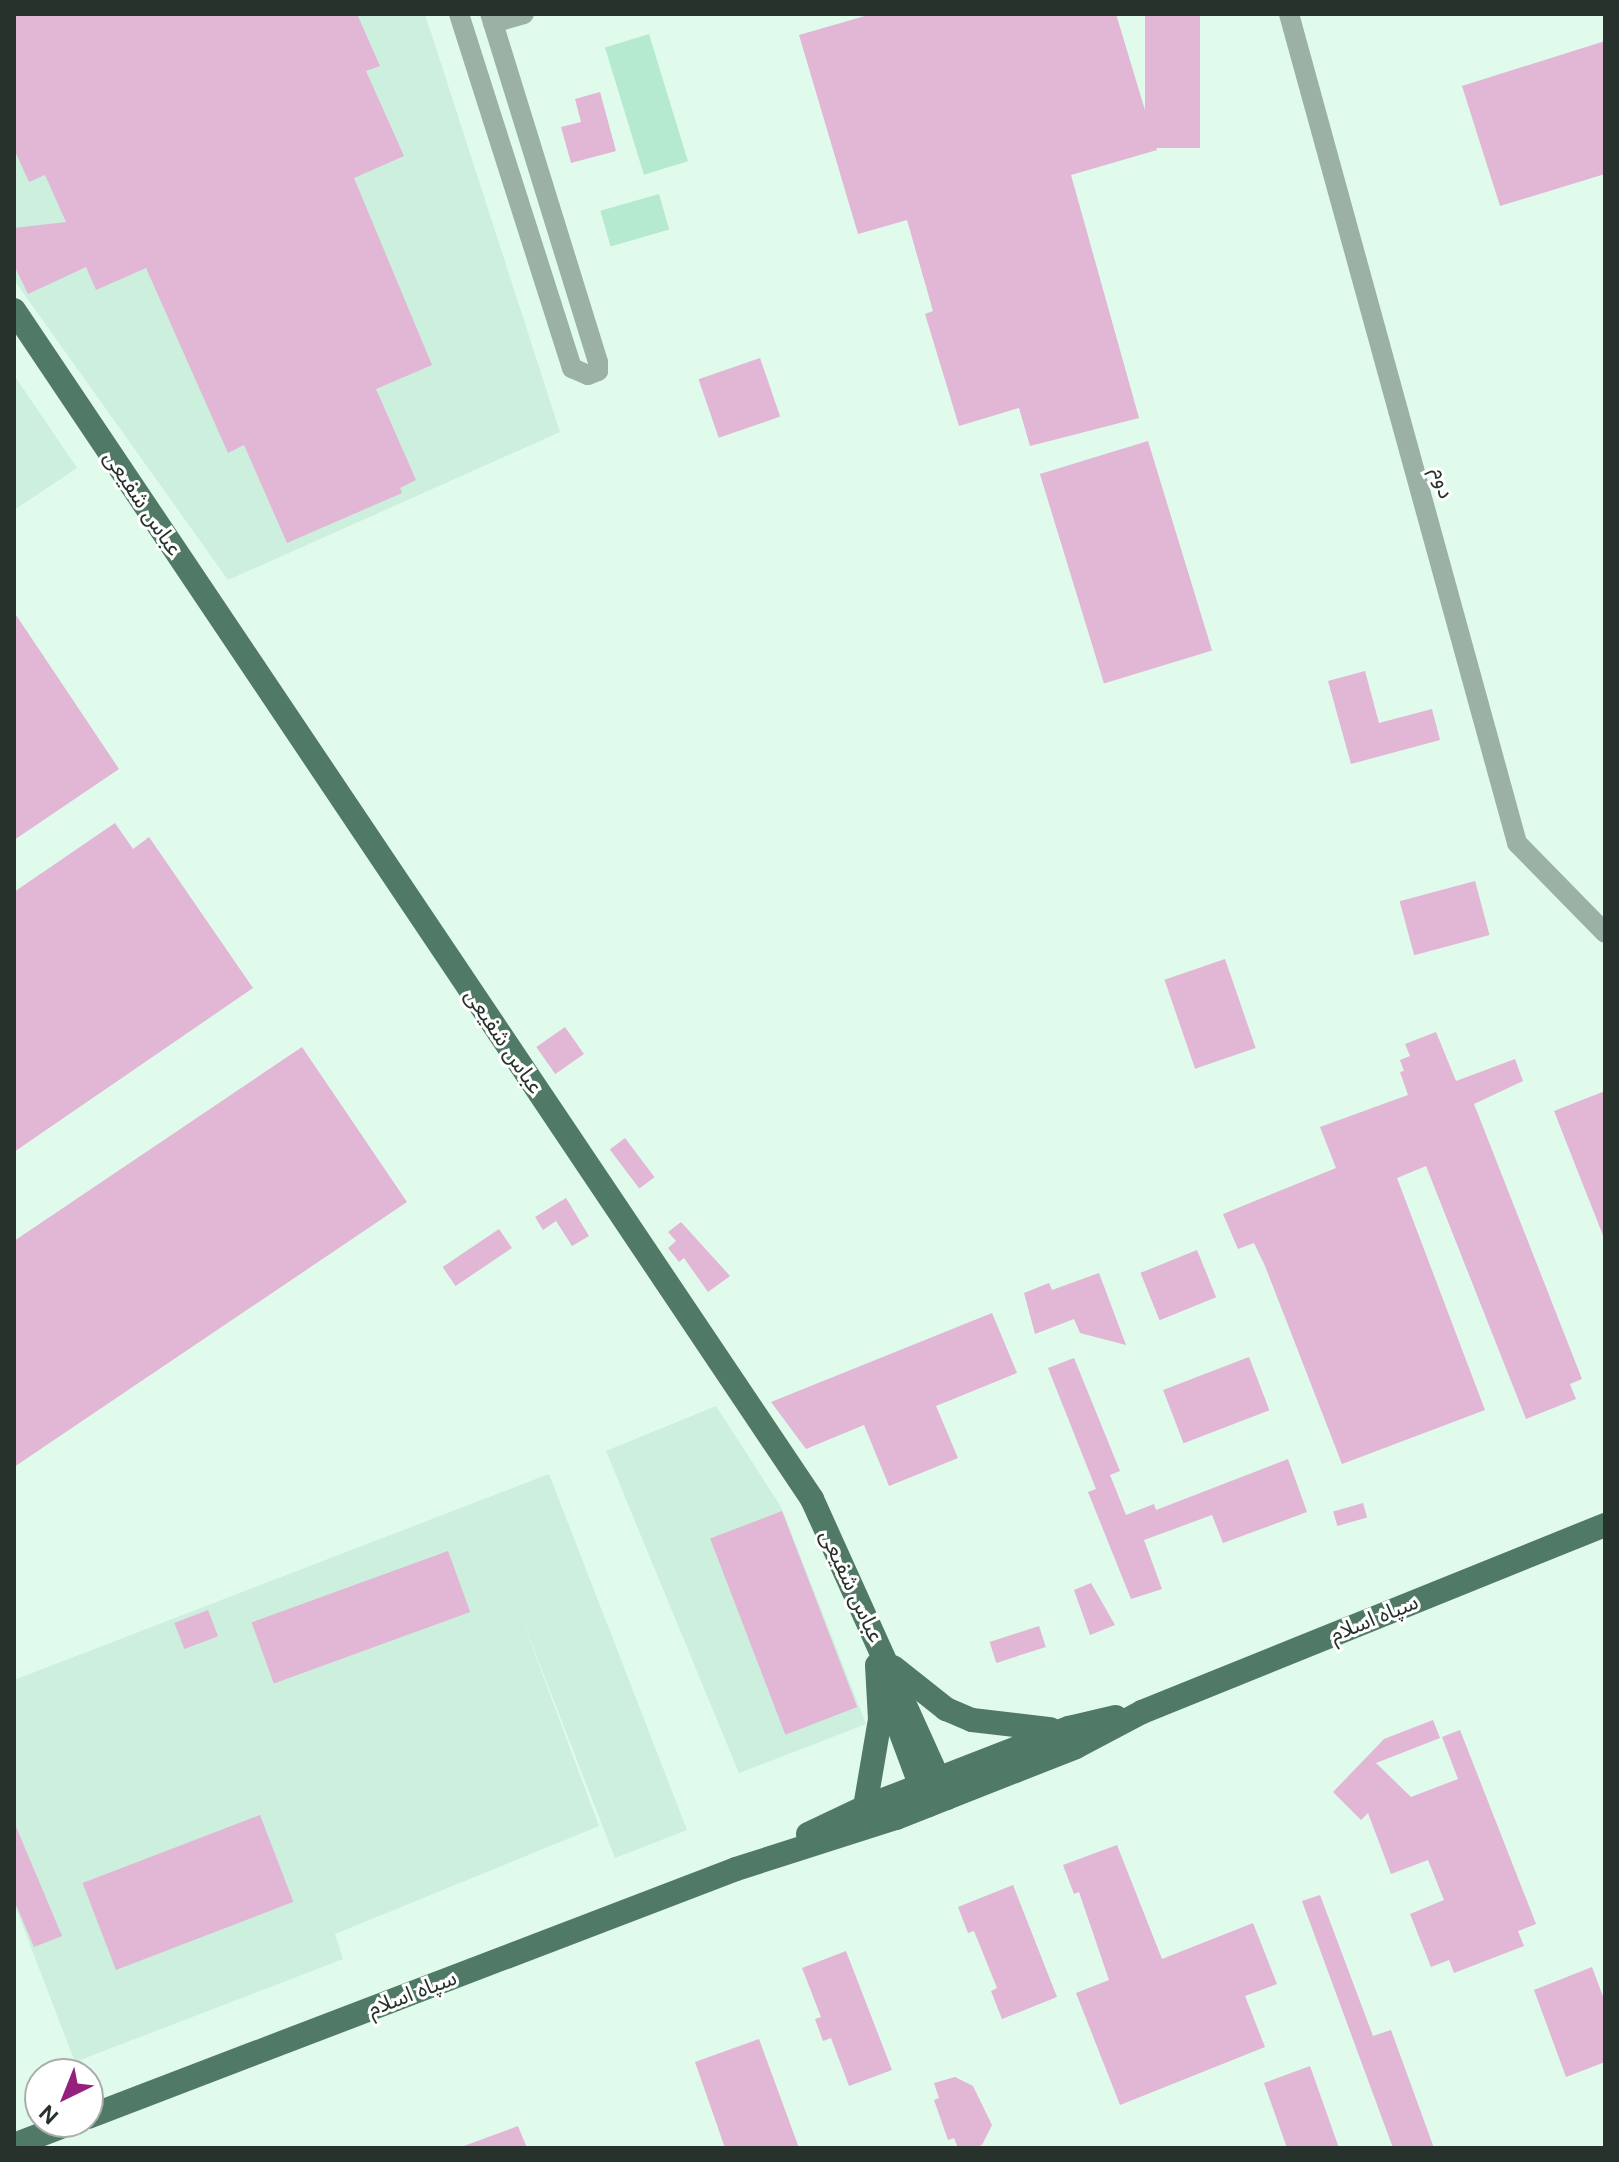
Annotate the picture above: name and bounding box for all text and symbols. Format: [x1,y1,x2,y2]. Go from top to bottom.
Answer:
street label: عباس شفیعی [98,445,188,561]
street label: دوم [1426,465,1460,501]
street label: عباس شفیعی [459,983,549,1099]
street label: عباس شفیعی [814,1525,890,1647]
street label: سپاه اسلام [1326,1588,1422,1648]
street label: سپاه اسلام [364,1964,460,2022]
north arrow [24,2058,104,2138]
text: N [33,2098,64,2131]

